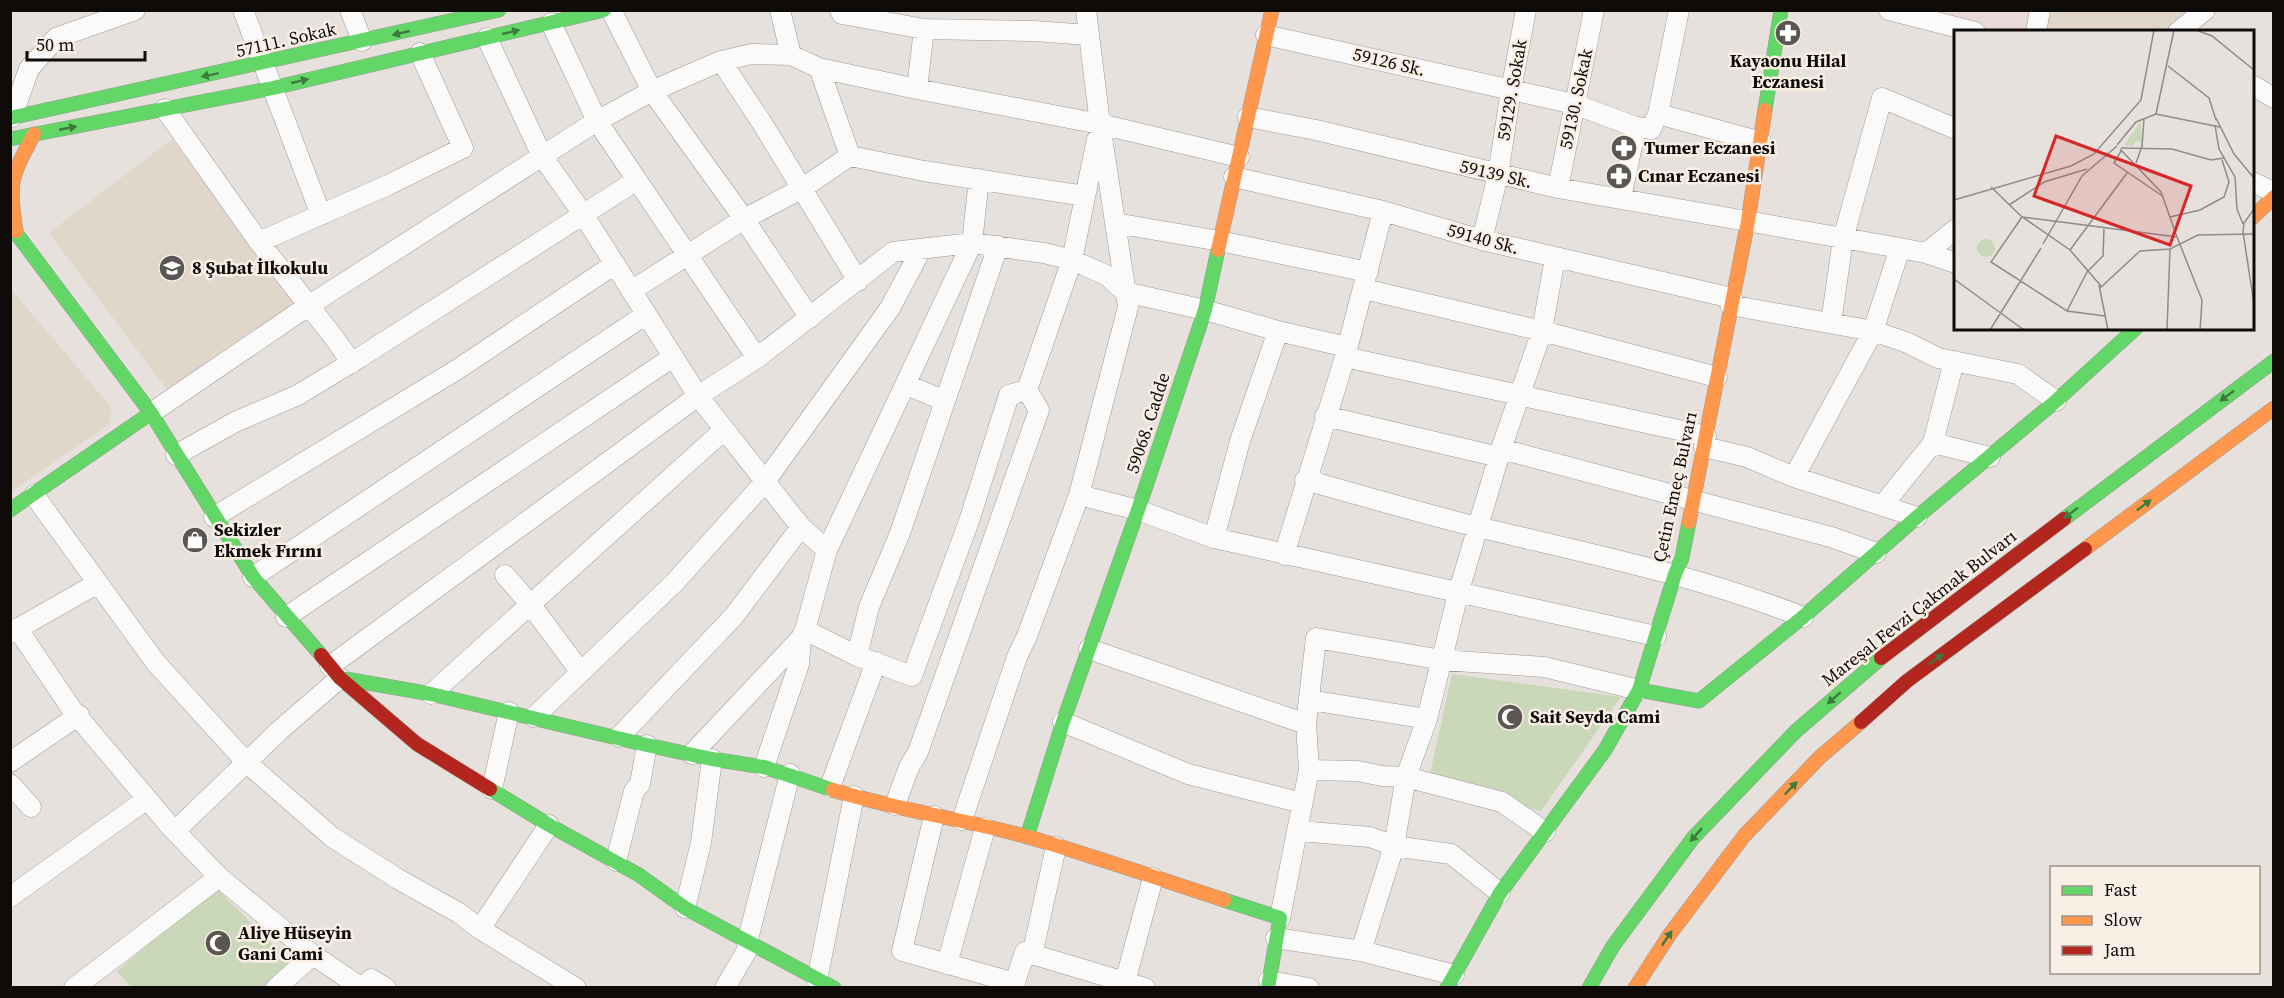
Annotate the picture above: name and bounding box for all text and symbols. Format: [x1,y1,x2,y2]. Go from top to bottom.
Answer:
street label: 57111. Sokak [233,16,339,63]
pharmacy icon: Kayaonu Hilal Eczanesi [1773,18,1803,48]
scale bar [27,24,146,62]
one-way arrow [501,27,520,37]
one-way arrow [392,28,410,38]
inset map [1954,30,2254,330]
text: 50 m [36,32,74,57]
street label: 59129. Sokak [1490,37,1533,142]
street label: 59126 Sk. [1351,41,1428,82]
street label: 59130. Sokak [1553,46,1598,152]
place label: Kayaonu Hilal Eczanesi [1730,48,1847,94]
one-way arrow [201,71,220,80]
one-way arrow [291,76,310,85]
one-way arrow [59,123,78,132]
pharmacy icon: Tumer Eczanesi [1609,133,1639,163]
place label: Tumer Eczanesi [1644,135,1776,160]
street label: 59139 Sk. [1458,153,1535,194]
pharmacy icon: Cınar Eczanesi [1604,161,1634,191]
place label: Cınar Eczanesi [1638,163,1760,188]
street label: 59140 Sk. [1444,217,1522,260]
school or university icon: 8 Şubat İlkokulu [157,253,187,283]
place label: 8 Şubat İlkokulu [192,255,328,280]
street label: 59068. Cadde [1119,369,1176,477]
one-way arrow [2219,390,2234,402]
street label: Çetin Emeç Bulvarı [1646,409,1703,565]
one-way arrow [2135,499,2151,511]
one-way arrow [2063,507,2078,519]
place label: Sekizler Ekmek Fırını [214,517,322,563]
street label: Mareşal Fevzi Çakmak Bulvarı [1816,524,2021,692]
shop icon: Sekizler Ekmek Fırını [180,525,210,555]
one-way arrow [1928,653,1944,665]
one-way arrow [1826,691,1842,704]
mosque icon: Sait Seyda Cami [1495,702,1525,732]
place label: Sait Seyda Cami [1530,704,1660,729]
one-way arrow [1783,781,1797,795]
one-way arrow [1690,827,1703,842]
legend [2050,866,2260,974]
text: Fast [2104,877,2137,902]
text: Slow [2104,907,2142,932]
place label: Aliye Hüseyin Gani Cami [238,920,352,966]
mosque icon: Aliye Hüseyin Gani Cami [203,928,233,958]
one-way arrow [1661,931,1673,947]
text: Jam [2103,937,2136,962]

